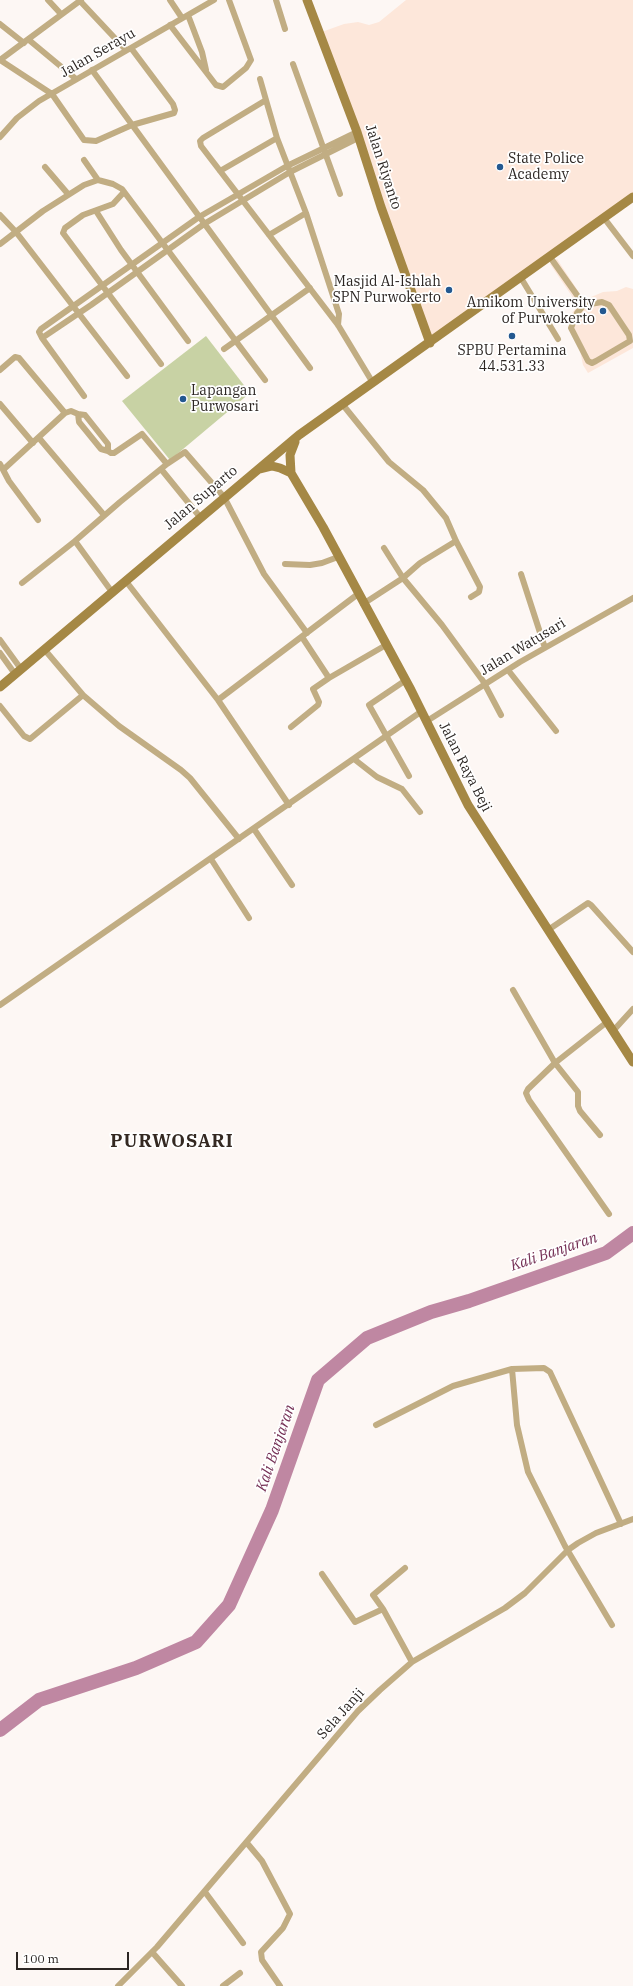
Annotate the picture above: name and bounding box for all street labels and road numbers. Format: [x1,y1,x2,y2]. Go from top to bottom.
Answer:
street label: Jalan Serayu [58,25,138,81]
street label: Jalan Riyanto [361,122,405,212]
street label: Jalan Suparto [161,462,241,534]
street label: Jalan Watusari [477,615,569,679]
street label: Jalan Raya Beji [435,719,495,815]
street label: Sela Janji [314,1685,368,1743]

